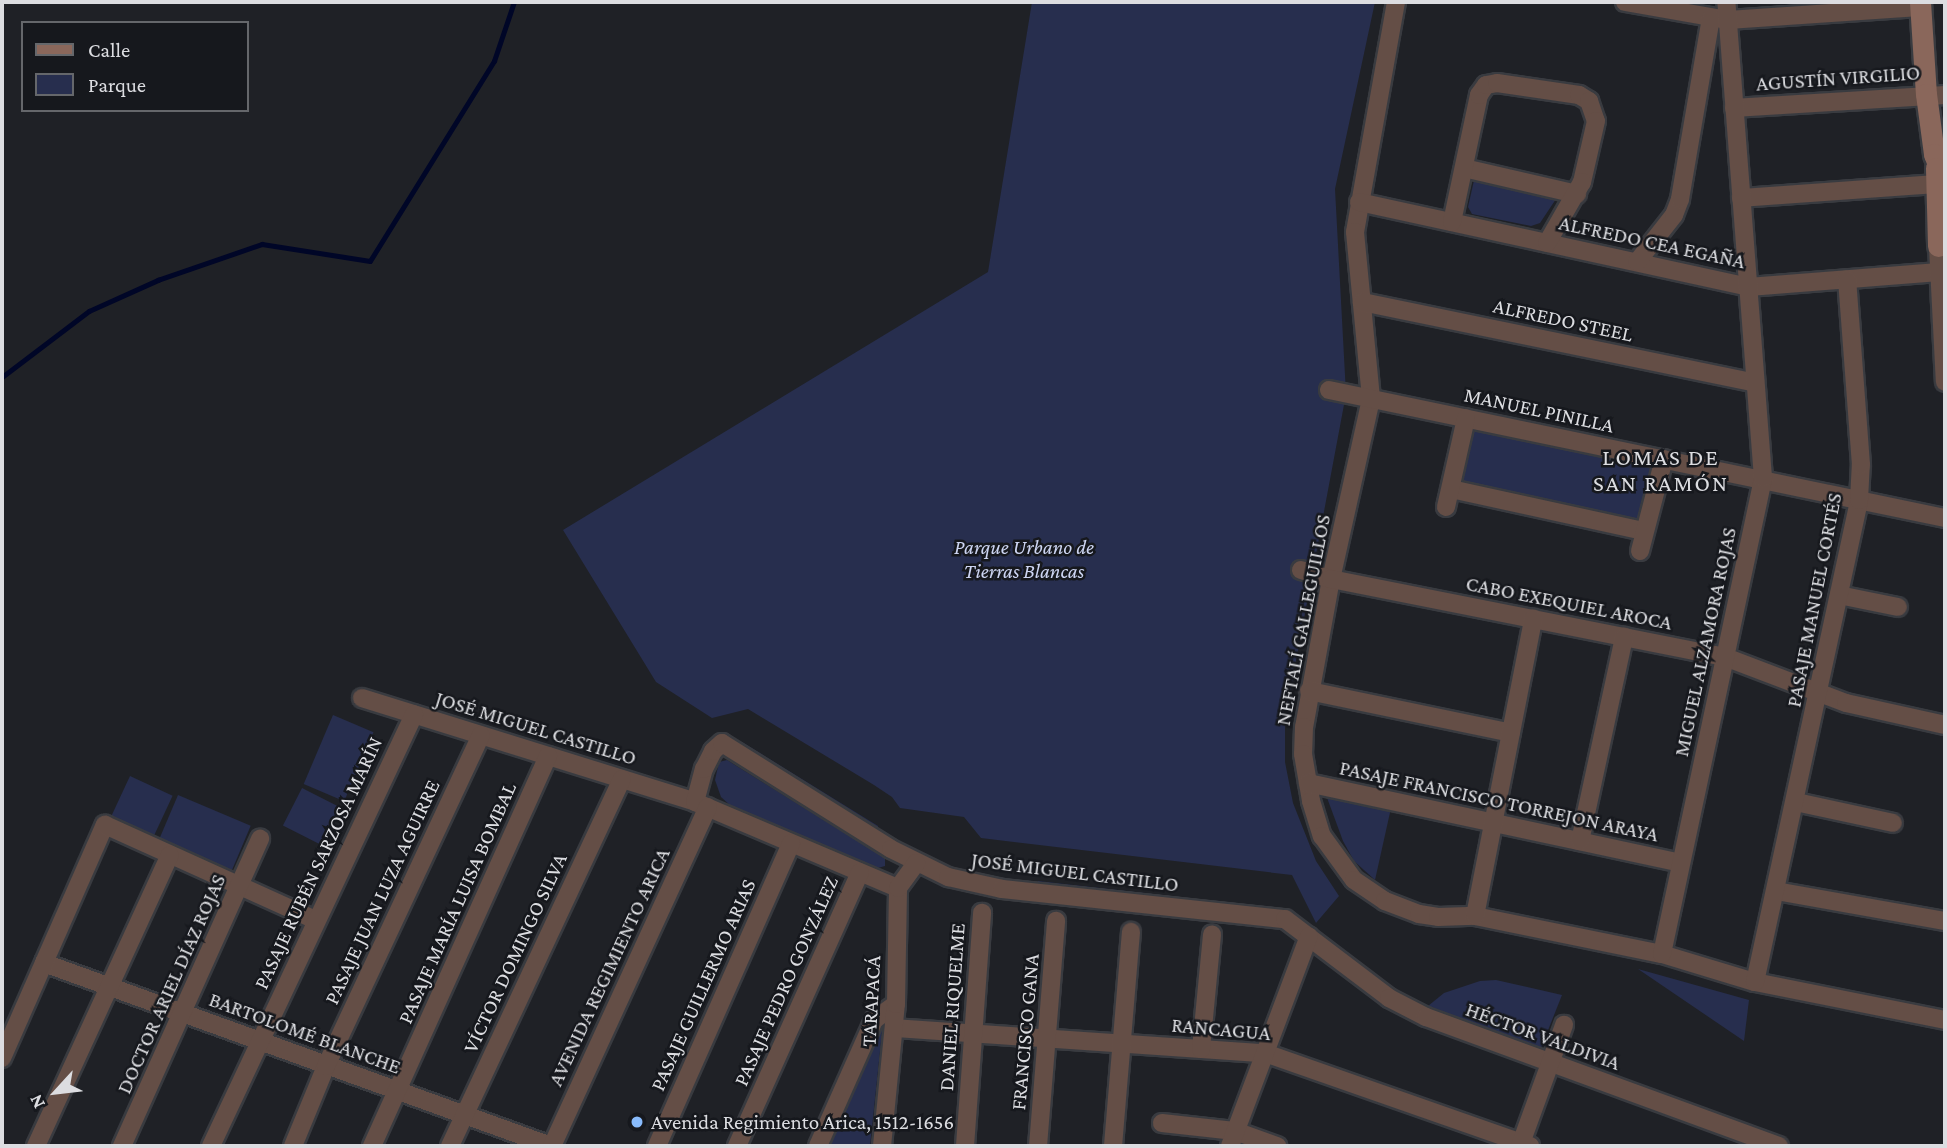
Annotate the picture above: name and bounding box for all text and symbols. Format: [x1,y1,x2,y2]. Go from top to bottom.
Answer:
legend [21,21,248,112]
text: Calle [88,38,130,62]
street label: AGUSTÍN VIRGILIO [1755,60,1921,96]
text: Parque [88,73,146,97]
street label: ALFREDO CEA EGAÑA [1557,210,1747,274]
street label: ALFREDO STEEL [1491,293,1635,347]
street label: MANUEL PINILLA [1462,382,1616,438]
district label: LOMAS DE SAN RAMÓN [1594,443,1728,497]
street label: PASAJE MANUEL CORTÉS [1781,491,1847,709]
street label: NEFTALÍ GALLEGUILLOS [1270,512,1336,728]
street label: MIGUEL ALZAMORA ROJAS [1668,525,1742,759]
park label: Parque Urbano de Tierras Blancas [954,534,1094,584]
street label: CABO EXEQUIEL AROCA [1464,571,1674,635]
street label: JOSÉ MIGUEL CASTILLO [433,685,639,771]
street label: PASAJE RUBÉN SARZOSA MARÍN [248,733,388,993]
street label: PASAJE FRANCISCO TORREJON ARAYA [1337,755,1661,847]
street label: PASAJE JUAN LUZA AGUIRRE [319,776,445,1008]
street label: PASAJE MARÍA LUISA BOMBAL [392,779,522,1027]
street label: AVENIDA REGIMIENTO ARICA [543,844,675,1090]
street label: JOSÉ MIGUEL CASTILLO [970,847,1180,897]
street label: VÍCTOR DOMINGO SILVA [458,849,572,1057]
street label: DOCTOR ARIEL DÍAZ ROJAS [111,870,231,1098]
street label: PASAJE PEDRO GONZÁLEZ [728,872,844,1090]
street label: PASAJE GUILLERMO ARIAS [645,875,761,1095]
street label: DANIEL RIQUELME [934,922,970,1092]
street label: FRANCISCO GANA [1006,953,1044,1111]
street label: TARAPACÁ [856,955,886,1047]
street label: BARTOLOMÉ BLANCHE [206,987,404,1079]
street label: HÉCTOR VALDIVIA [1462,996,1624,1076]
street label: RANCAGUA [1170,1012,1272,1046]
north arrow [21,1057,91,1127]
text: N [25,1091,49,1112]
place label: Avenida Regimiento Arica, 1512-1656 [651,1109,954,1135]
marker: Avenida Regimiento Arica, 1512-1656 [629,1114,645,1130]

